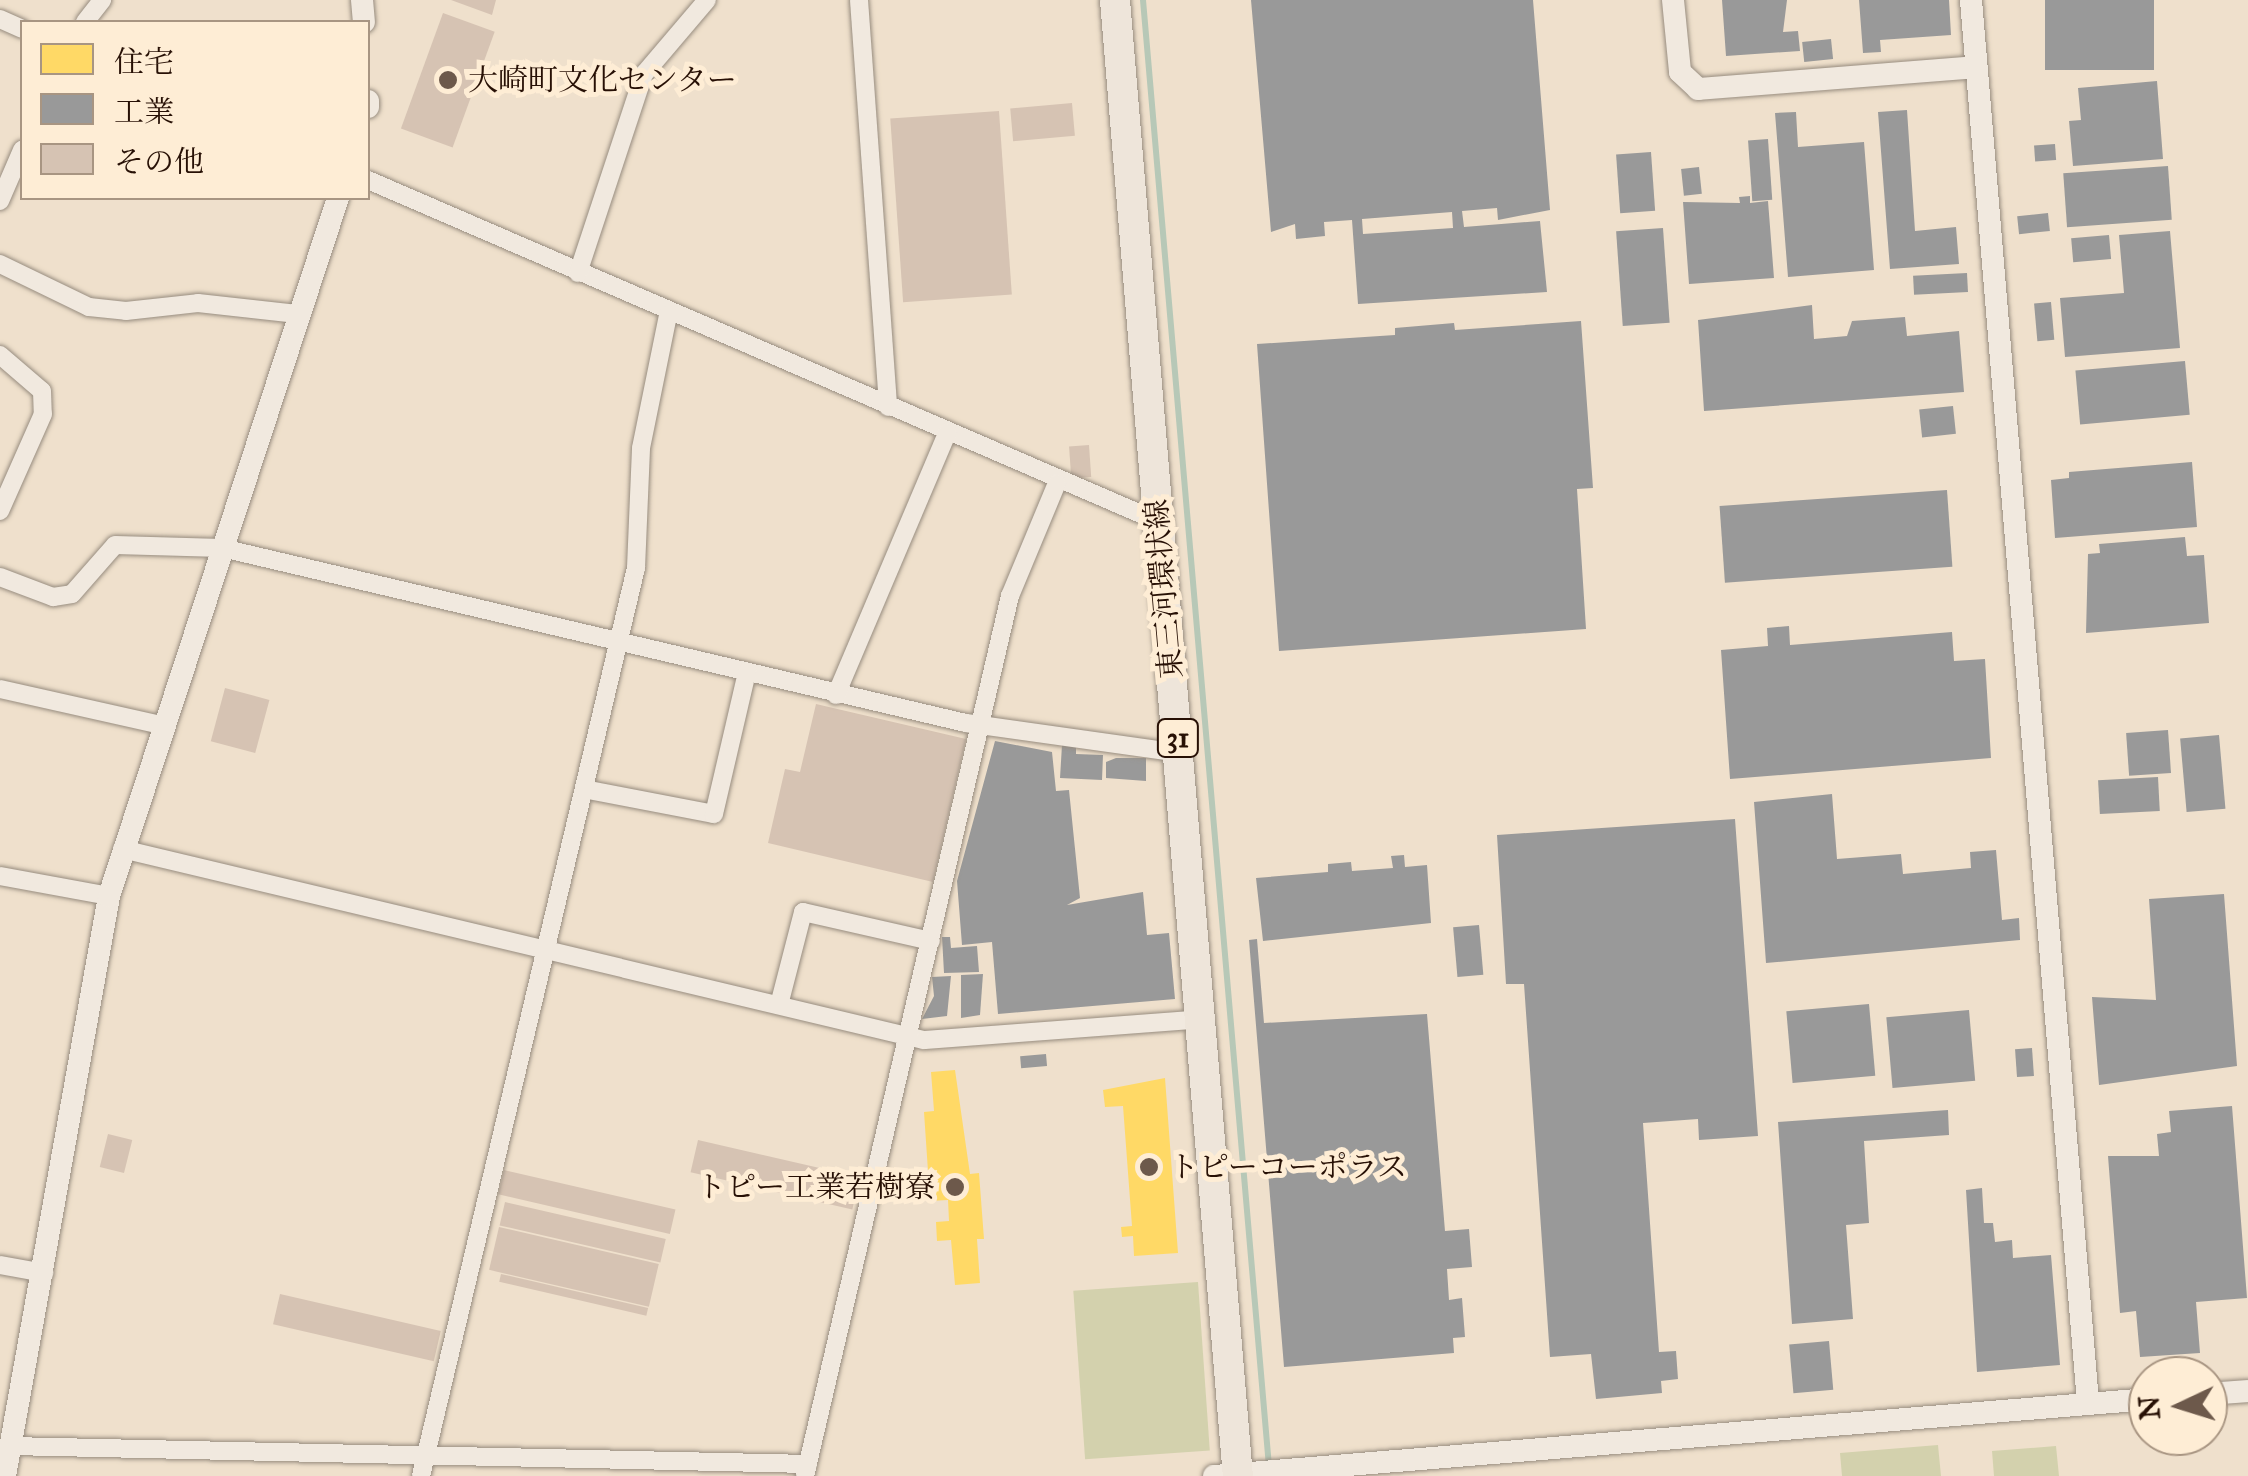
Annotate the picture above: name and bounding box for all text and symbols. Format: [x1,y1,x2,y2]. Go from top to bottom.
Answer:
legend [20,20,370,200]
text: 住宅 [114,44,174,80]
place label: 大崎町文化センター [468,62,738,98]
marker: 大崎町文化センター [437,69,459,91]
text: 工業 [114,94,174,130]
text: その他 [114,144,204,180]
street label: 東三河環状線 [1138,498,1190,680]
road number: 31 [1156,715,1200,761]
place label: トピーコーポラス [1169,1149,1408,1185]
marker: トピーコーポラス [1138,1156,1160,1178]
place label: トピー工業若樹寮 [696,1169,935,1205]
marker: トピー工業若樹寮 [944,1176,966,1198]
north arrow [2128,1356,2228,1456]
text: N [2131,1395,2168,1421]

